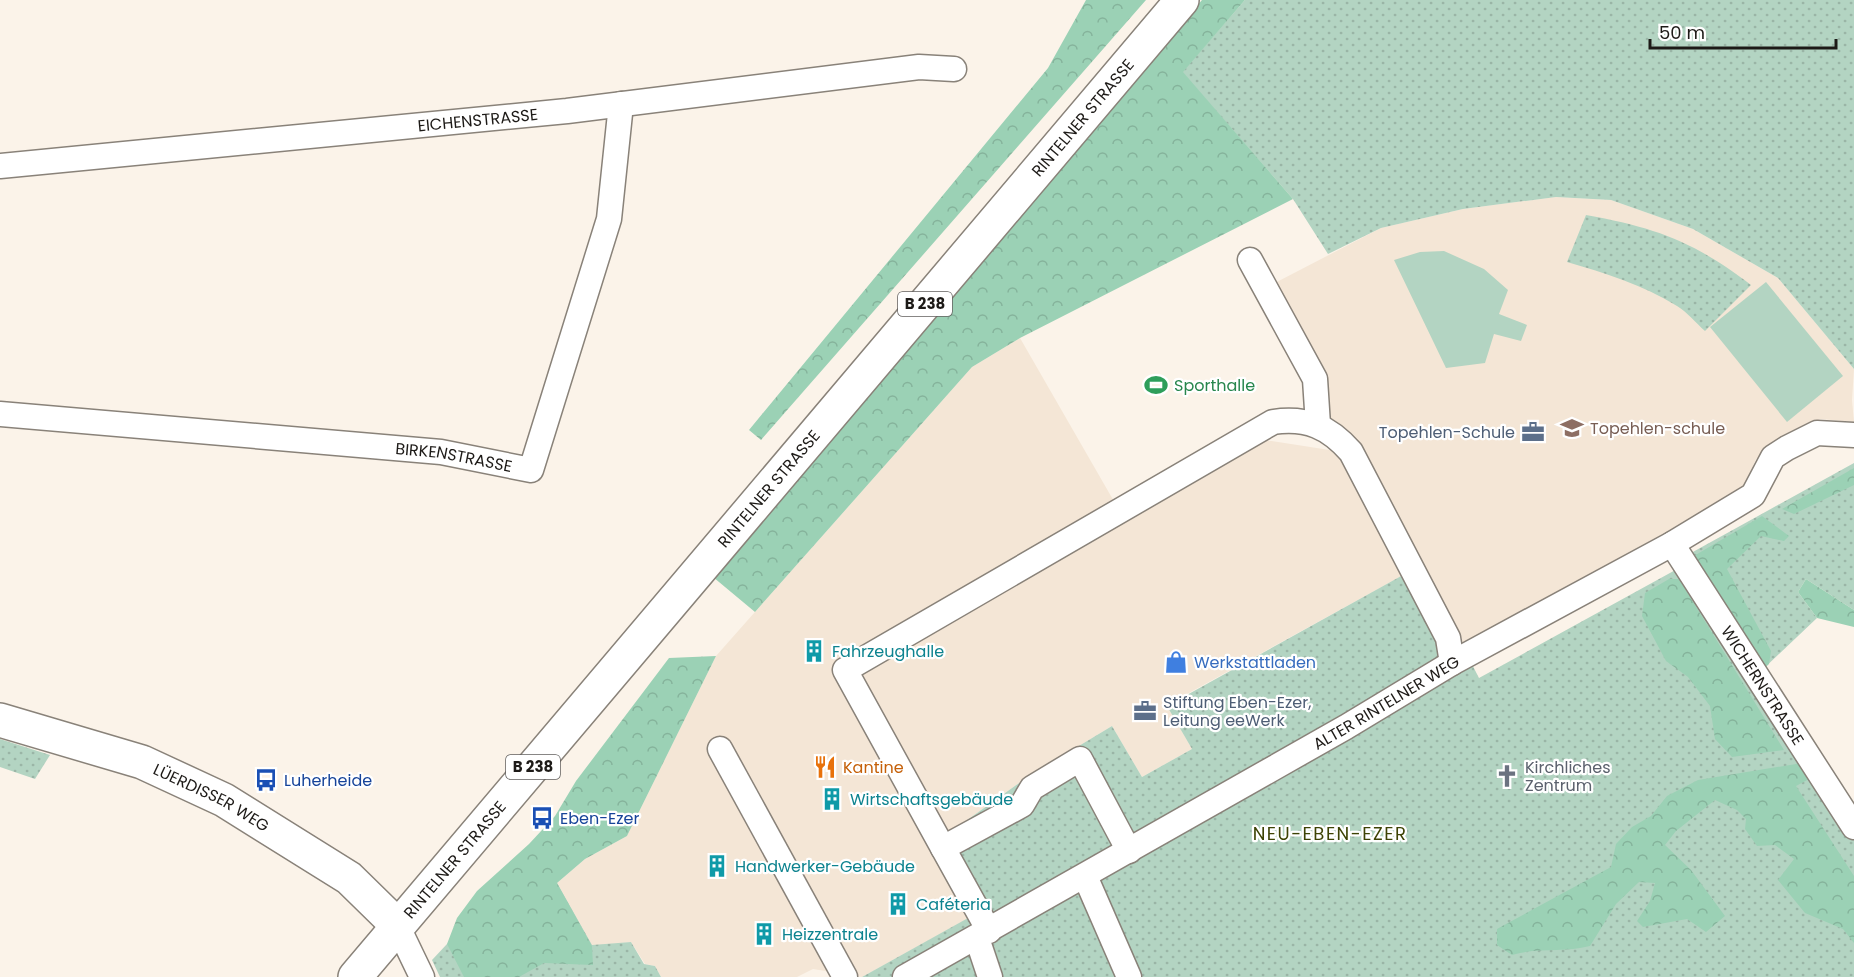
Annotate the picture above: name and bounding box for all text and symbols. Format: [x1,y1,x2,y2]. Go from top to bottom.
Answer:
scale bar [1650,12,1836,50]
text: 50 m [1659,20,1705,45]
street label: RINTELNER STRASSE [1026,54,1139,182]
street label: EICHENSTRASSE [417,103,539,137]
road number: B 238 [898,292,952,316]
sports icon: Sporthalle [1143,372,1169,398]
place label: Sporthalle [1174,374,1255,397]
school or university icon: Topehlen-schule [1559,415,1585,441]
place label: Topehlen-schule [1590,417,1725,440]
office icon: Topehlen-Schule [1520,419,1546,445]
place label: Topehlen-Schule [1379,421,1515,444]
street label: RINTELNER STRASSE [712,425,825,553]
street label: BIRKENSTRASSE [394,437,514,478]
street label: WICHERNSTRASSE [1716,621,1809,750]
building icon: Fahrzeughalle [801,638,827,664]
place label: Fahrzeughalle [832,640,944,663]
shop icon: Werkstattladen [1163,649,1189,675]
street label: ALTER RINTELNER WEG [1309,650,1464,755]
place label: Werkstattladen [1194,651,1316,674]
place label: Stiftung Eben-Ezer, Leitung eeWerk [1163,691,1311,732]
office icon: Stiftung Eben-Ezer, Leitung eeWerk [1132,698,1158,724]
restaurant icon: Kantine [812,754,838,780]
road number: B 238 [506,755,560,779]
place label: Kantine [843,756,904,779]
place label: Kirchliches Zentrum [1525,756,1611,797]
street label: LÜERDISSER WEG [149,758,274,838]
church icon: Kirchliches Zentrum [1494,763,1520,789]
bus stop icon: Luherheide [253,767,279,793]
place label: Luherheide [284,769,372,792]
building icon: Wirtschaftsgebäude [819,786,845,812]
place label: Wirtschaftsgebäude [850,788,1013,811]
street label: RINTELNER STRASSE [398,796,511,924]
bus stop icon: Eben-Ezer [529,805,555,831]
place label: Eben-Ezer [560,807,639,830]
district label: NEU-EBEN-EZER [1253,821,1407,846]
building icon: Handwerker-Gebäude [704,853,730,879]
place label: Handwerker-Gebäude [735,855,915,878]
building icon: Caféteria [885,891,911,917]
place label: Caféteria [916,893,991,916]
building icon: Heizzentrale [751,921,777,947]
place label: Heizzentrale [782,923,878,946]

